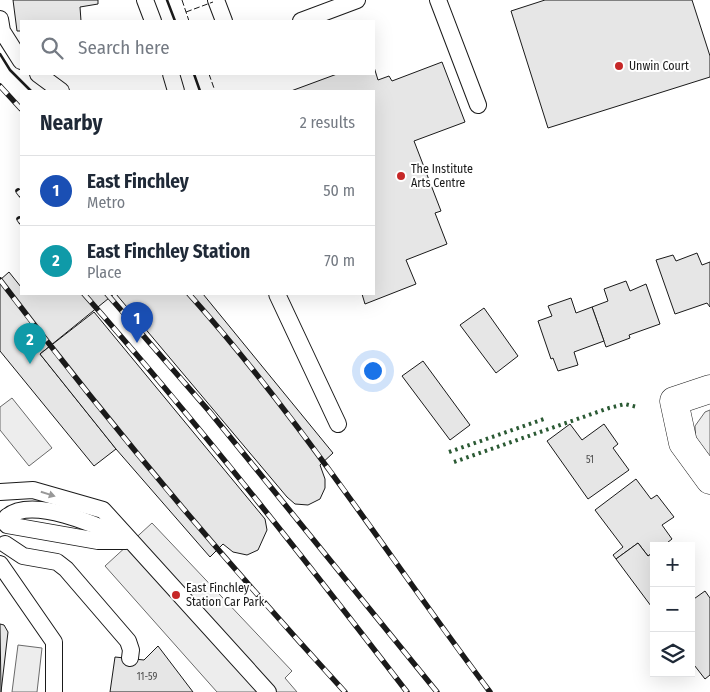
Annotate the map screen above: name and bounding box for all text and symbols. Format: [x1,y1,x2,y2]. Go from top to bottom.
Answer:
search box [20,20,375,75]
icon: search [38,34,66,62]
text: Search here [78,36,170,59]
place label: Unwin Court [629,59,689,73]
marker: Unwin Court [613,60,625,72]
text: Nearby [40,110,102,136]
text: 2 results [300,113,355,132]
place label: The Institute Arts Centre [411,162,473,190]
text: East Finchley [87,170,189,193]
marker: The Institute Arts Centre [395,170,407,182]
text: 1 [53,181,59,200]
text: 50 m [323,181,355,200]
text: Metro [87,193,125,212]
text: East Finchley Station [87,240,250,263]
text: 2 [52,251,60,270]
text: 70 m [324,251,355,270]
text: Place [87,263,122,282]
pin: 1 [121,302,153,343]
pin: 2 [14,323,46,364]
your location [360,358,386,384]
house number: 51 [586,454,594,466]
one-way arrow [41,491,56,499]
map controls [650,542,695,677]
button: + [650,542,695,587]
place label: East Finchley Station Car Park [186,581,265,609]
button: − [650,587,695,632]
marker: East Finchley Station Car Park [170,589,182,601]
button: layers [650,632,695,677]
house number: 11-59 [137,671,157,683]

